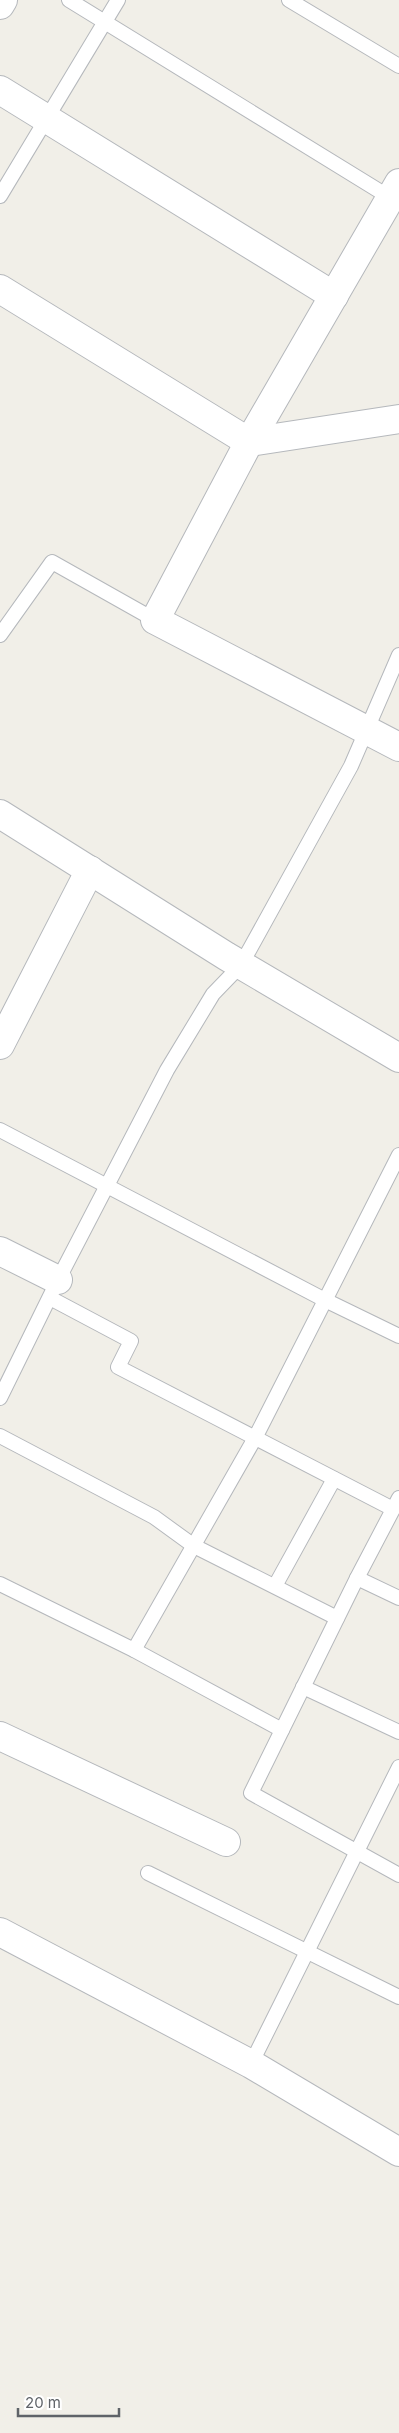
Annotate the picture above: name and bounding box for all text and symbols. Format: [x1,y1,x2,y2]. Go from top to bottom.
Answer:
scale bar [18,2386,119,2418]
text: 20 m [25,2393,61,2412]

